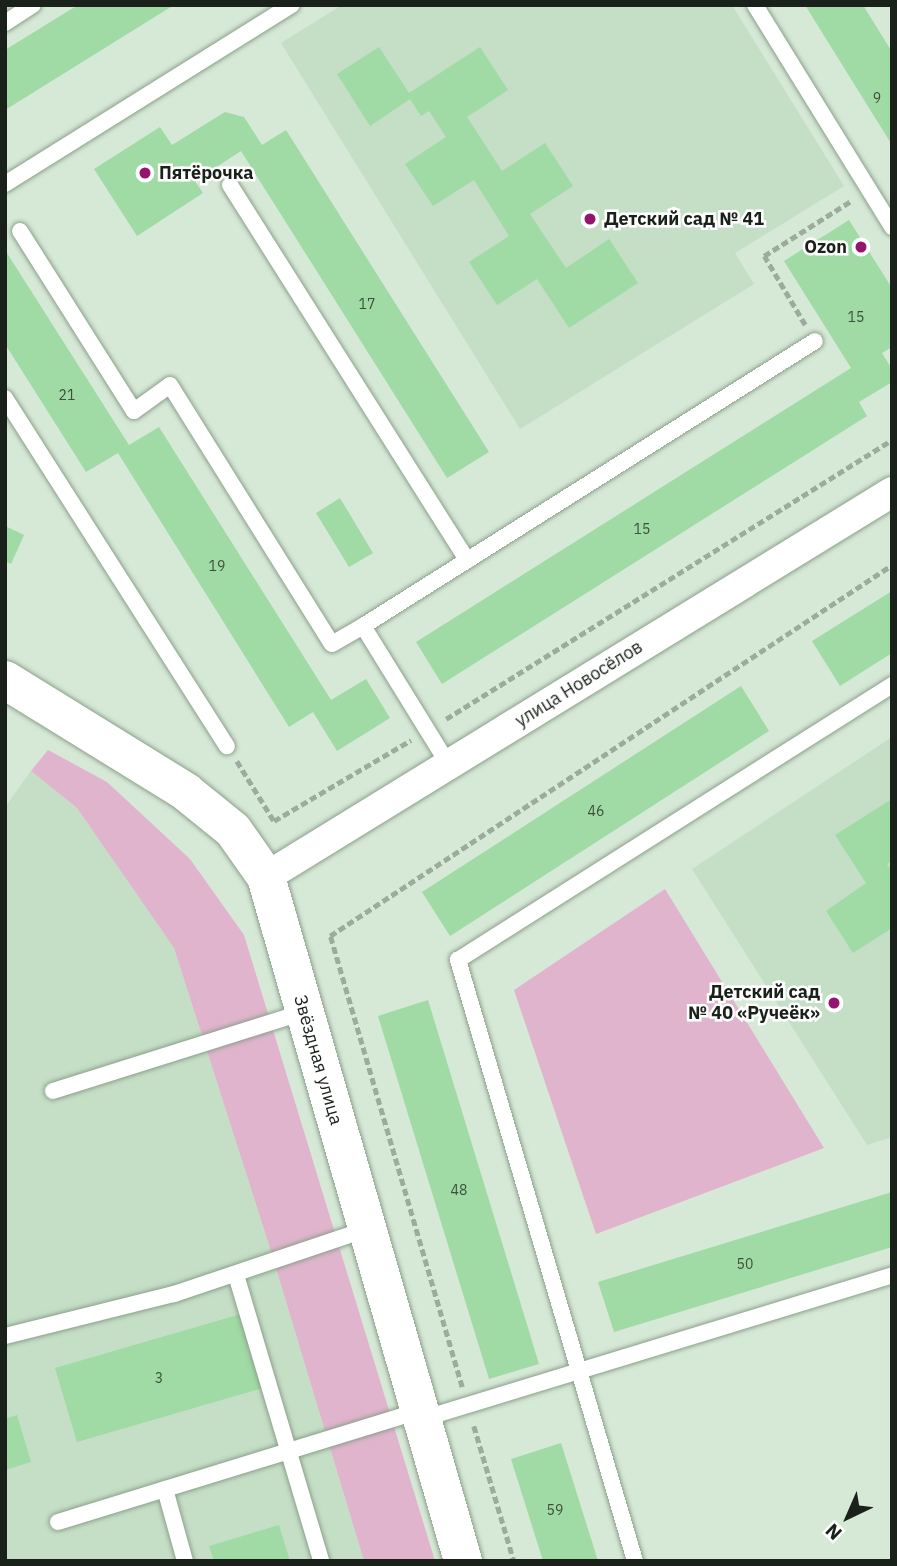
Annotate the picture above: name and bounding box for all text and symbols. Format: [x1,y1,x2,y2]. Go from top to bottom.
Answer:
house number: 9 [873,90,881,106]
place label: Пятёрочка [159,162,253,184]
marker: Пятёрочка [137,165,153,181]
place label: Детский сад № 41 [604,208,764,230]
marker: Детский сад № 41 [582,211,598,227]
place label: Ozon [804,236,847,258]
marker: Ozon [853,239,869,255]
house number: 17 [359,296,375,312]
house number: 15 [848,309,864,325]
house number: 21 [59,387,75,403]
house number: 15 [634,521,650,537]
house number: 19 [209,558,225,574]
street label: улица Новосёлов [511,636,647,732]
house number: 46 [588,803,604,819]
place label: Детский сад № 40 «Ручеёк» [688,982,820,1024]
street label: Звёздная улица [289,992,347,1128]
marker: Детский сад № 40 «Ручеёк» [826,995,842,1011]
house number: 48 [451,1182,467,1198]
house number: 50 [737,1256,753,1272]
house number: 3 [155,1370,163,1386]
north arrow [813,1482,883,1552]
house number: 59 [547,1502,563,1518]
text: N [820,1519,847,1546]

